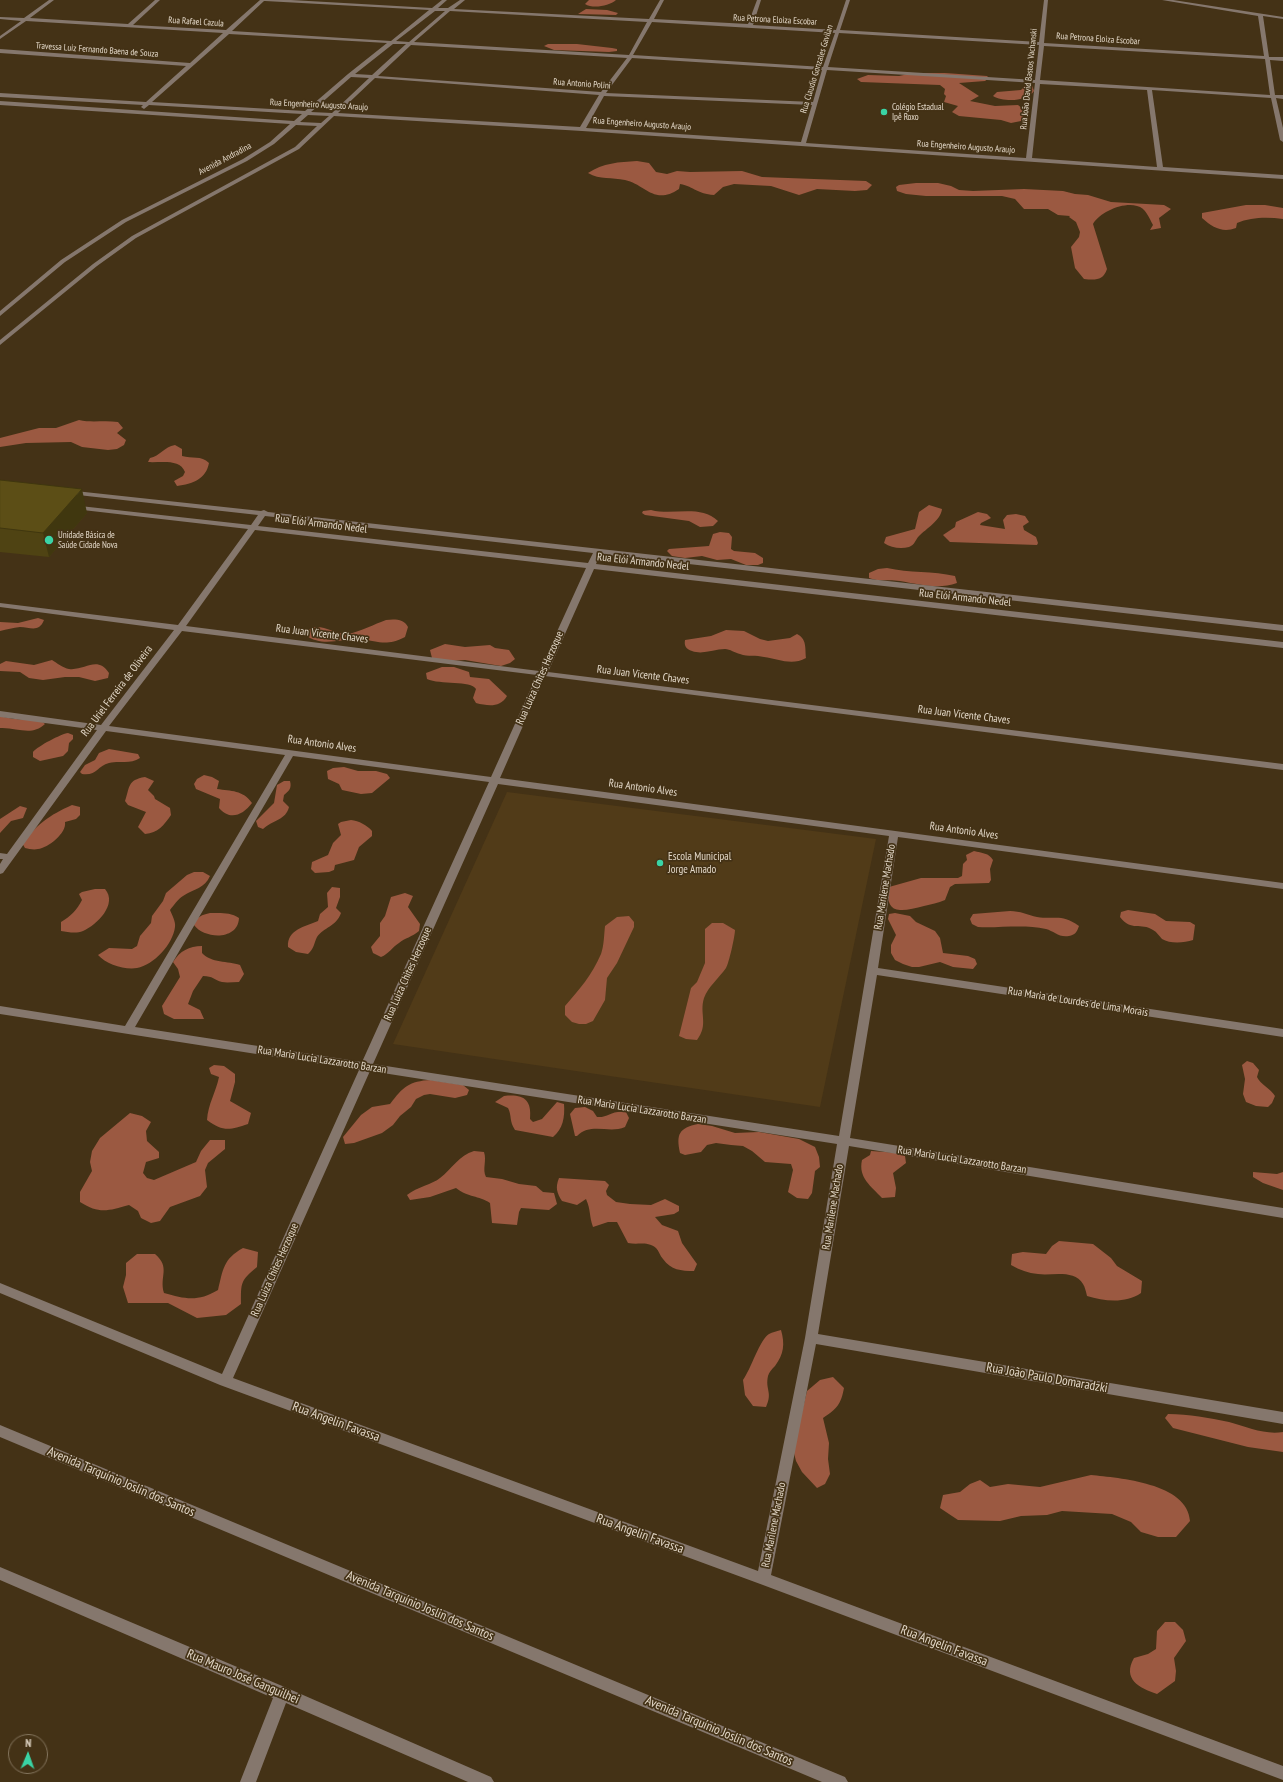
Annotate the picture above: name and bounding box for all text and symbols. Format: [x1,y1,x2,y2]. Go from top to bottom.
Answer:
street label: Rua Petrona Eloiza Escobar [733,12,817,28]
street label: Rua Rafael Cazula [168,15,224,29]
street label: Rua Claudio Gonzales Gavilan [798,23,836,115]
street label: Rua João David Bastos Vachanski [1018,28,1040,130]
street label: Rua Petrona Eloiza Escobar [1056,31,1140,47]
street label: Travessa Luiz Fernando Baena de Souza [35,40,159,60]
street label: Rua Antonio Polini [553,77,611,91]
street label: Rua Engenheiro Augusto Araujo [270,97,368,113]
place label: Colégio Estadual Ipê Roxo [892,102,944,123]
marker: Colégio Estadual Ipê Roxo [879,107,889,117]
street label: Rua Engenheiro Augusto Araujo [593,115,691,133]
street label: Rua Engenheiro Augusto Araujo [917,138,1015,156]
street label: Avenida Andradina [197,141,253,177]
street label: Rua Elói Armando Nedel [274,512,368,536]
place label: Unidade Básica de Saúde Cidade Nova [58,530,118,551]
marker: Unidade Básica de Saúde Cidade Nova [43,534,55,546]
street label: Rua Elói Armando Nedel [596,551,690,573]
street label: Rua Elói Armando Nedel [918,587,1012,609]
street label: Rua Juan Vicente Chaves [275,622,369,646]
street label: Rua Luiza Chites Herzoque [513,629,567,727]
street label: Rua Uriel Ferreira de Oliveira [79,643,155,739]
street label: Rua Juan Vicente Chaves [596,663,690,687]
street label: Rua Juan Vicente Chaves [917,703,1011,727]
street label: Rua Antonio Alves [287,733,357,755]
street label: Rua Antonio Alves [608,777,678,799]
street label: Rua Antonio Alves [929,820,999,842]
street label: Rua Marilene Machado [872,843,898,931]
place label: Escola Municipal Jorge Amado [668,850,731,876]
marker: Escola Municipal Jorge Amado [655,858,665,868]
street label: Rua Luiza Chites Herzoque [381,925,435,1023]
street label: Rua Maria de Lourdes de Lima Morais [1007,984,1149,1020]
street label: Rua Maria Lucia Lazzarotto Barzan [257,1043,387,1077]
street label: Rua Maria Lucia Lazzarotto Barzan [577,1093,707,1127]
street label: Rua Maria Lucia Lazzarotto Barzan [897,1143,1027,1177]
street label: Rua Marilene Machado [820,1163,846,1251]
street label: Rua Luiza Chites Herzoque [248,1221,302,1319]
street label: Rua João Paulo Domaradzki [985,1360,1109,1396]
street label: Rua Angelin Favassa [290,1399,382,1445]
street label: Avenida Tarquínio Joslin dos Santos [45,1444,197,1520]
street label: Rua Marilene Machado [759,1481,789,1569]
street label: Rua Angelin Favassa [594,1511,686,1557]
street label: Avenida Tarquínio Joslin dos Santos [344,1568,496,1644]
street label: Rua Angelin Favassa [898,1622,990,1670]
street label: Rua Mauro José Ganguilhei [184,1646,302,1708]
street label: Avenida Tarquínio Joslin dos Santos [643,1693,795,1769]
north arrow [8,1734,48,1774]
text: N [25,1736,32,1750]

